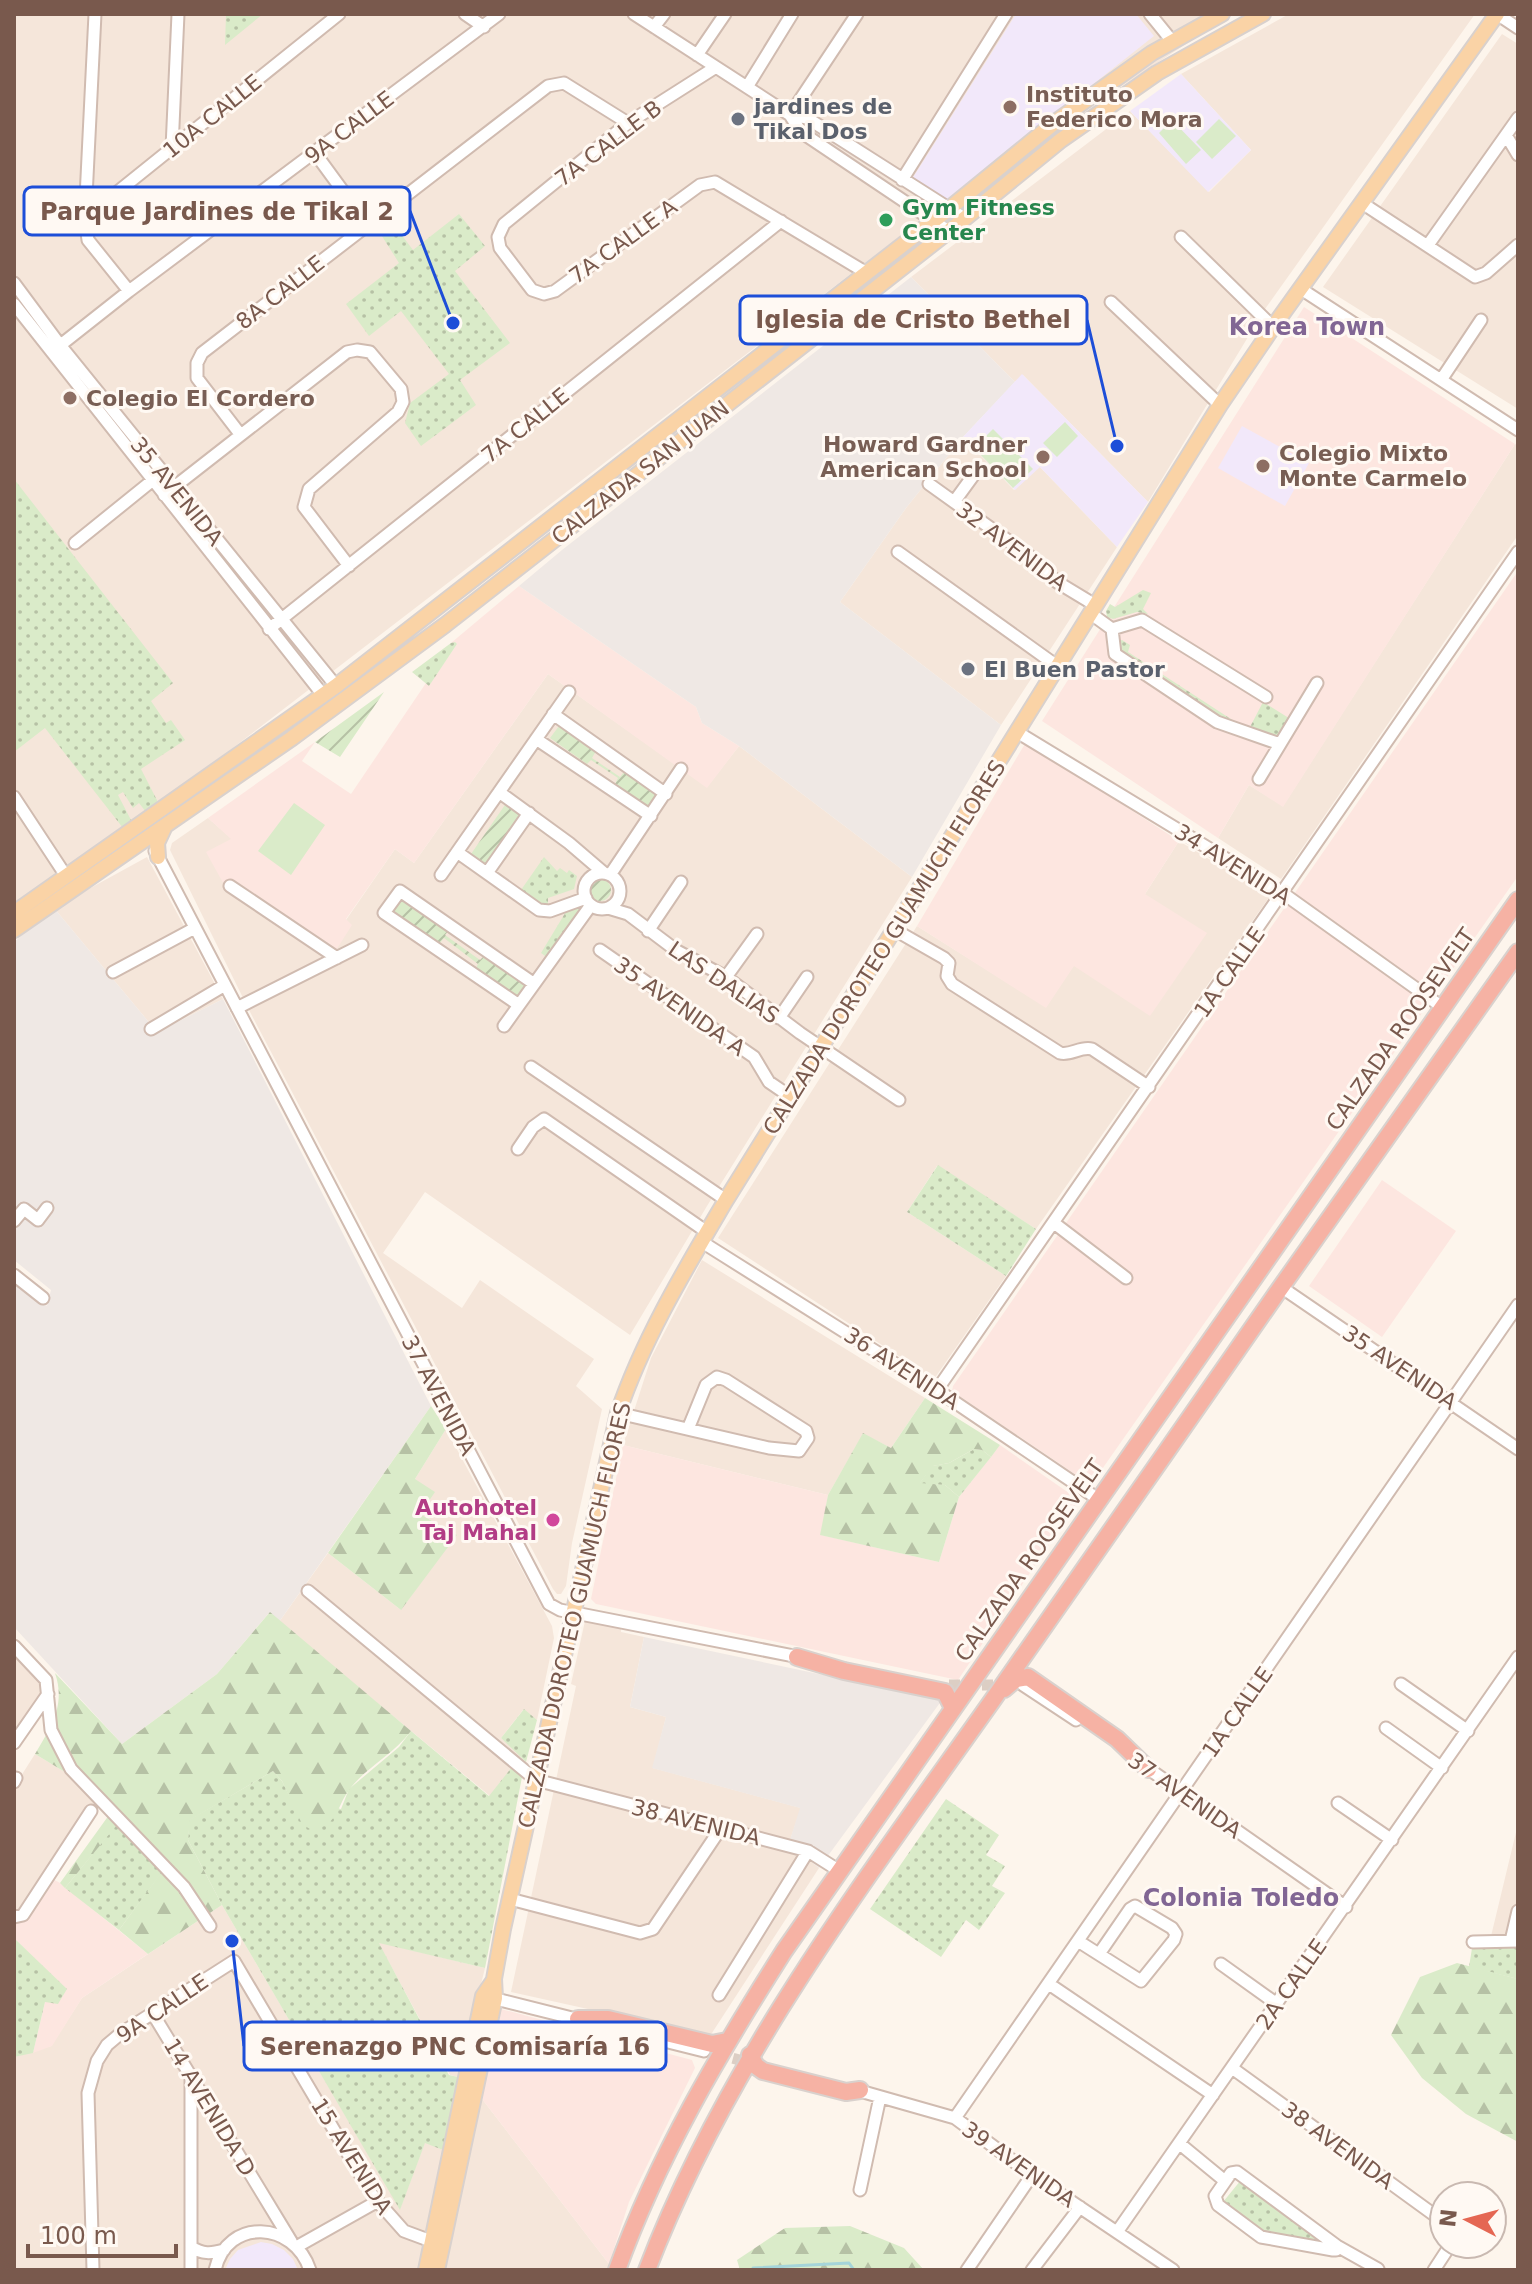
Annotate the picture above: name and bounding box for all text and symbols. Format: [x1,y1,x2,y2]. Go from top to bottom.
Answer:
street label: 10A CALLE [158,69,266,164]
place label: Instituto Federico Mora [1026,82,1203,132]
street label: 9A CALLE [300,86,399,169]
place label: jardines de Tikal Dos [753,94,893,144]
street label: 7A CALLE B [550,95,667,192]
marker: Instituto Federico Mora [1001,98,1019,116]
marker: jardines de Tikal Dos [729,110,747,128]
callout: Parque Jardines de Tikal 2 [24,187,410,235]
street label: 7A CALLE A [565,194,682,289]
place label: Gym Fitness Center [902,195,1055,245]
text: Parque Jardines de Tikal 2 [40,198,394,226]
marker: Gym Fitness Center [877,211,895,229]
street label: 8A CALLE [231,250,329,335]
callout: Iglesia de Cristo Bethel [740,296,1087,344]
text: Iglesia de Cristo Bethel [755,306,1071,334]
district label: Korea Town [1229,313,1385,341]
street label: 7A CALLE [477,383,574,468]
place label: Colegio El Cordero [86,386,315,411]
marker: Colegio El Cordero [61,389,79,407]
street label: CALZADA SAN JUAN [547,395,734,549]
street label: 35 AVENIDA [125,432,228,551]
place label: Howard Gardner American School [820,432,1027,482]
place label: Colegio Mixto Monte Carmelo [1279,441,1467,491]
marker: Howard Gardner American School [1034,448,1052,466]
marker: Colegio Mixto Monte Carmelo [1254,457,1272,475]
street label: 32 AVENIDA [951,497,1072,596]
place label: El Buen Pastor [984,657,1165,682]
marker: El Buen Pastor [959,660,977,678]
street label: CALZADA DOROTEO GUAMUCH FLORES [758,755,1011,1139]
street label: 34 AVENIDA [1170,819,1295,910]
street label: 1A CALLE [1189,922,1270,1022]
street label: CALZADA ROOSEVELT [1321,923,1480,1135]
street label: LAS DALIAS [664,936,784,1029]
street label: 35 AVENIDA A [609,952,750,1061]
street label: 35 AVENIDA [1338,1320,1461,1415]
street label: 36 AVENIDA [840,1322,964,1415]
street label: 37 AVENIDA [397,1331,481,1459]
street label: CALZADA DOROTEO GUAMUCH FLORES [513,1400,636,1831]
street label: CALZADA ROOSEVELT [950,1454,1109,1666]
place label: Autohotel Taj Mahal [415,1495,537,1545]
marker: Autohotel Taj Mahal [544,1511,562,1529]
street label: 1A CALLE [1197,1662,1278,1762]
street label: 37 AVENIDA [1123,1747,1246,1844]
street label: 38 AVENIDA [629,1794,763,1851]
district label: Colonia Toledo [1143,1884,1339,1912]
street label: 2A CALLE [1251,1934,1332,2034]
street label: 9A CALLE [112,1969,213,2048]
callout: Serenazgo PNC Comisaría 16 [244,2022,666,2070]
text: Serenazgo PNC Comisaría 16 [260,2033,650,2061]
street label: 14 AVENIDA D [159,2034,260,2181]
street label: 15 AVENIDA [306,2094,397,2219]
street label: 38 AVENIDA [1277,2096,1399,2194]
street label: 39 AVENIDA [957,2116,1080,2213]
north arrow [1428,2180,1508,2260]
text: N [1435,2207,1462,2228]
scale bar [28,2208,176,2258]
text: 100 m [40,2222,117,2250]

